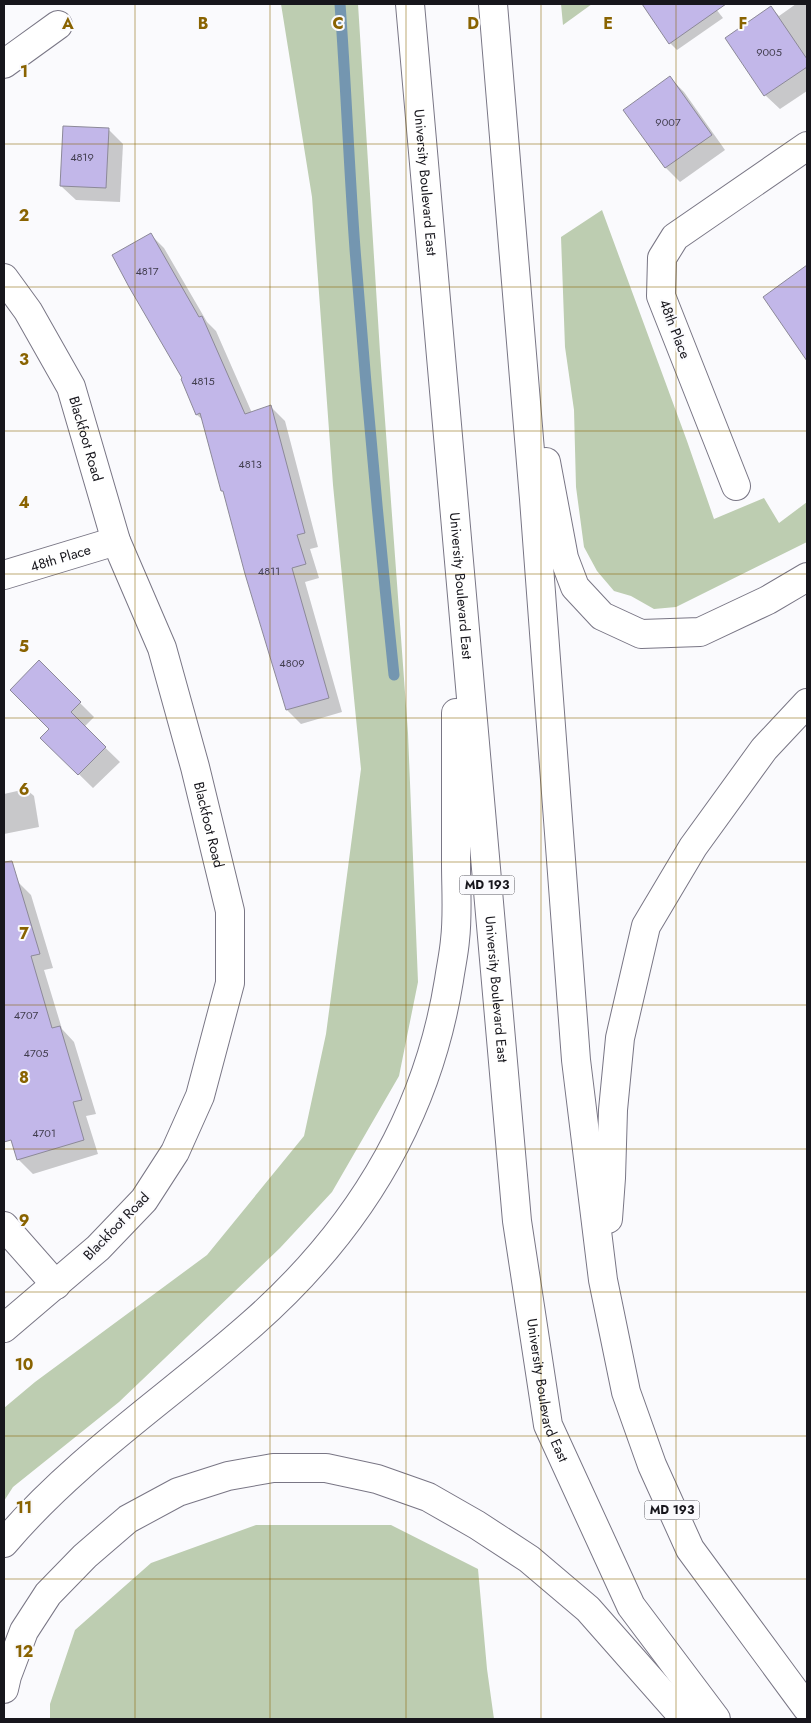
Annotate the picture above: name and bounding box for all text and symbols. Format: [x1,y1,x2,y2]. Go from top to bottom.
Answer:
text: A [61,12,74,35]
text: B [198,12,208,35]
text: C [332,12,344,35]
text: D [467,12,479,35]
text: E [603,12,613,35]
text: F [739,12,747,35]
house number: 9005 [756,44,782,60]
text: 1 [20,60,28,83]
street label: University Boulevard East [409,108,442,257]
house number: 9007 [655,114,681,130]
house number: 4819 [70,149,94,165]
text: 2 [19,204,29,227]
house number: 4817 [135,263,159,279]
street label: 48th Place [655,296,695,362]
text: 3 [19,348,29,371]
house number: 4815 [191,373,215,389]
street label: Blackfoot Road [64,394,108,484]
house number: 4813 [238,456,262,472]
text: 4 [18,491,30,514]
street label: University Boulevard East [445,512,478,661]
street label: 48th Place [28,539,93,576]
house number: 4811 [258,563,280,579]
text: 5 [19,635,29,658]
house number: 4809 [279,655,305,671]
text: 6 [19,778,29,801]
street label: Blackfoot Road [189,780,229,870]
road number: MD 193 [460,876,514,894]
street label: University Boulevard East [480,915,513,1064]
text: 7 [19,922,29,945]
house number: 4707 [14,1007,38,1023]
house number: 4705 [24,1045,49,1061]
text: 8 [19,1066,29,1089]
house number: 4701 [32,1125,56,1141]
street label: Blackfoot Road [78,1188,154,1264]
text: 9 [19,1209,29,1232]
street label: University Boulevard East [522,1317,574,1466]
text: 10 [15,1353,33,1376]
text: 11 [16,1496,32,1519]
road number: MD 193 [644,1500,700,1520]
text: 12 [15,1640,33,1663]

